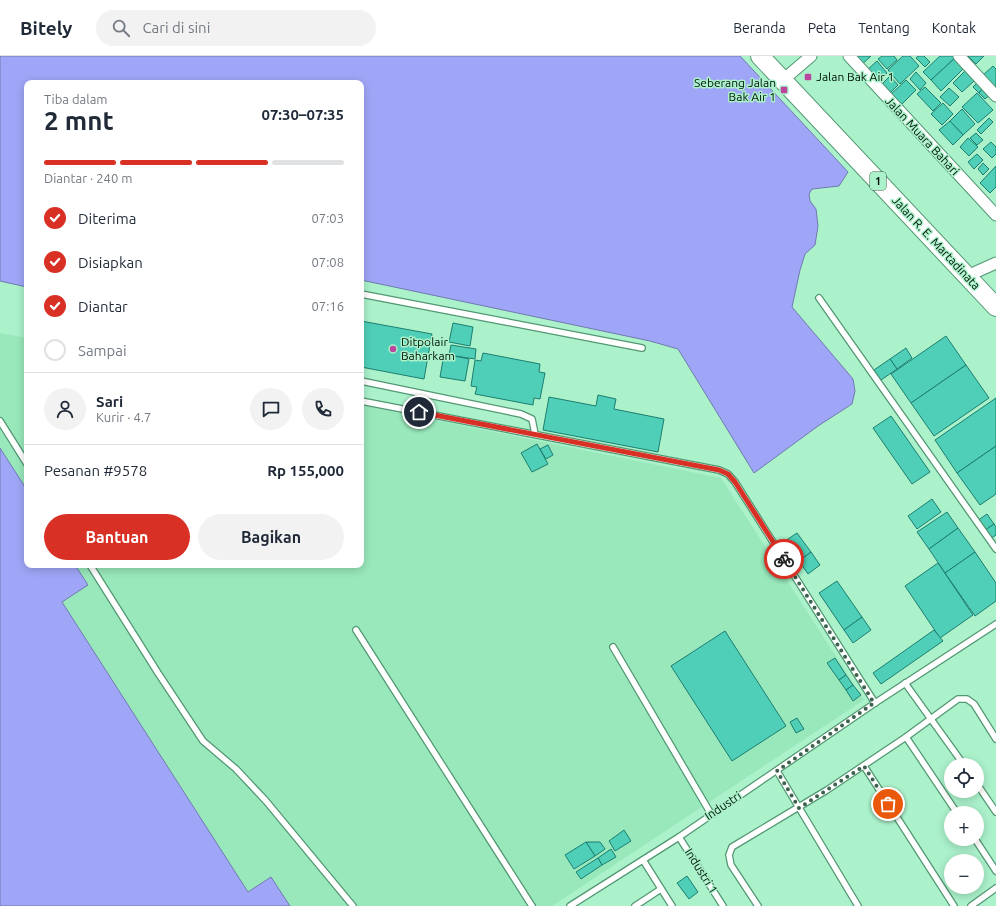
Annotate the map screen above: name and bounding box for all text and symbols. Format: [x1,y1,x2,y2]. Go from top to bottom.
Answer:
search box [96,10,376,46]
text: Bitely [20,17,72,39]
icon: search [110,17,132,39]
text: Cari di sini [142,19,210,36]
text: Beranda [733,20,786,36]
text: Peta [808,20,836,36]
text: Tentang [858,20,910,36]
text: Kontak [932,20,976,36]
place label: Jalan Bak Air 1 [816,70,894,83]
marker: Jalan Bak Air 1 [803,72,813,82]
place label: Seberang Jalan Bak Air 1 [694,76,776,103]
marker: Seberang Jalan Bak Air 1 [779,85,789,95]
text: Tiba dalam [44,92,108,106]
street label: Jalan Muara Bahari [883,94,962,178]
text: 2 mnt [44,106,114,135]
text: 07:30–07:35 [261,106,344,123]
text: Diantar · 240 m [44,171,132,185]
road number: 1 [870,172,886,190]
street label: Jalan R. E. Martadinata [890,193,983,292]
icon: check [44,207,66,229]
text: Diterima [78,210,136,227]
text: 07:03 [311,211,344,225]
icon: check [44,251,66,273]
text: Disiapkan [78,254,143,271]
text: 07:08 [311,255,344,269]
icon: check [44,295,66,317]
text: Diantar [78,298,128,315]
text: 07:16 [311,299,344,313]
place label: Ditpolair Baharkam [401,335,455,362]
text: Sampai [78,342,127,359]
marker: Ditpolair Baharkam [388,344,398,354]
button: person [44,388,86,430]
button: chat [250,388,292,430]
button: phone [302,388,344,430]
text: Sari [96,393,123,410]
pin [402,395,436,429]
icon: home [408,401,430,423]
text: Kurir · 4.7 [96,410,151,424]
text: Pesanan #9578 [44,462,147,479]
text: Rp 155,000 [267,462,344,479]
button: Bantuan [44,514,190,560]
button: Bagikan [198,514,344,560]
courier [764,539,804,579]
icon: bike [773,548,795,570]
map controls [944,758,984,894]
button: locate [944,758,984,798]
pin [871,787,905,821]
street label: Industri [702,789,743,822]
icon: bag [877,793,899,815]
button: + [944,806,984,846]
street label: Industri 1 [682,846,720,896]
button: − [944,854,984,894]

